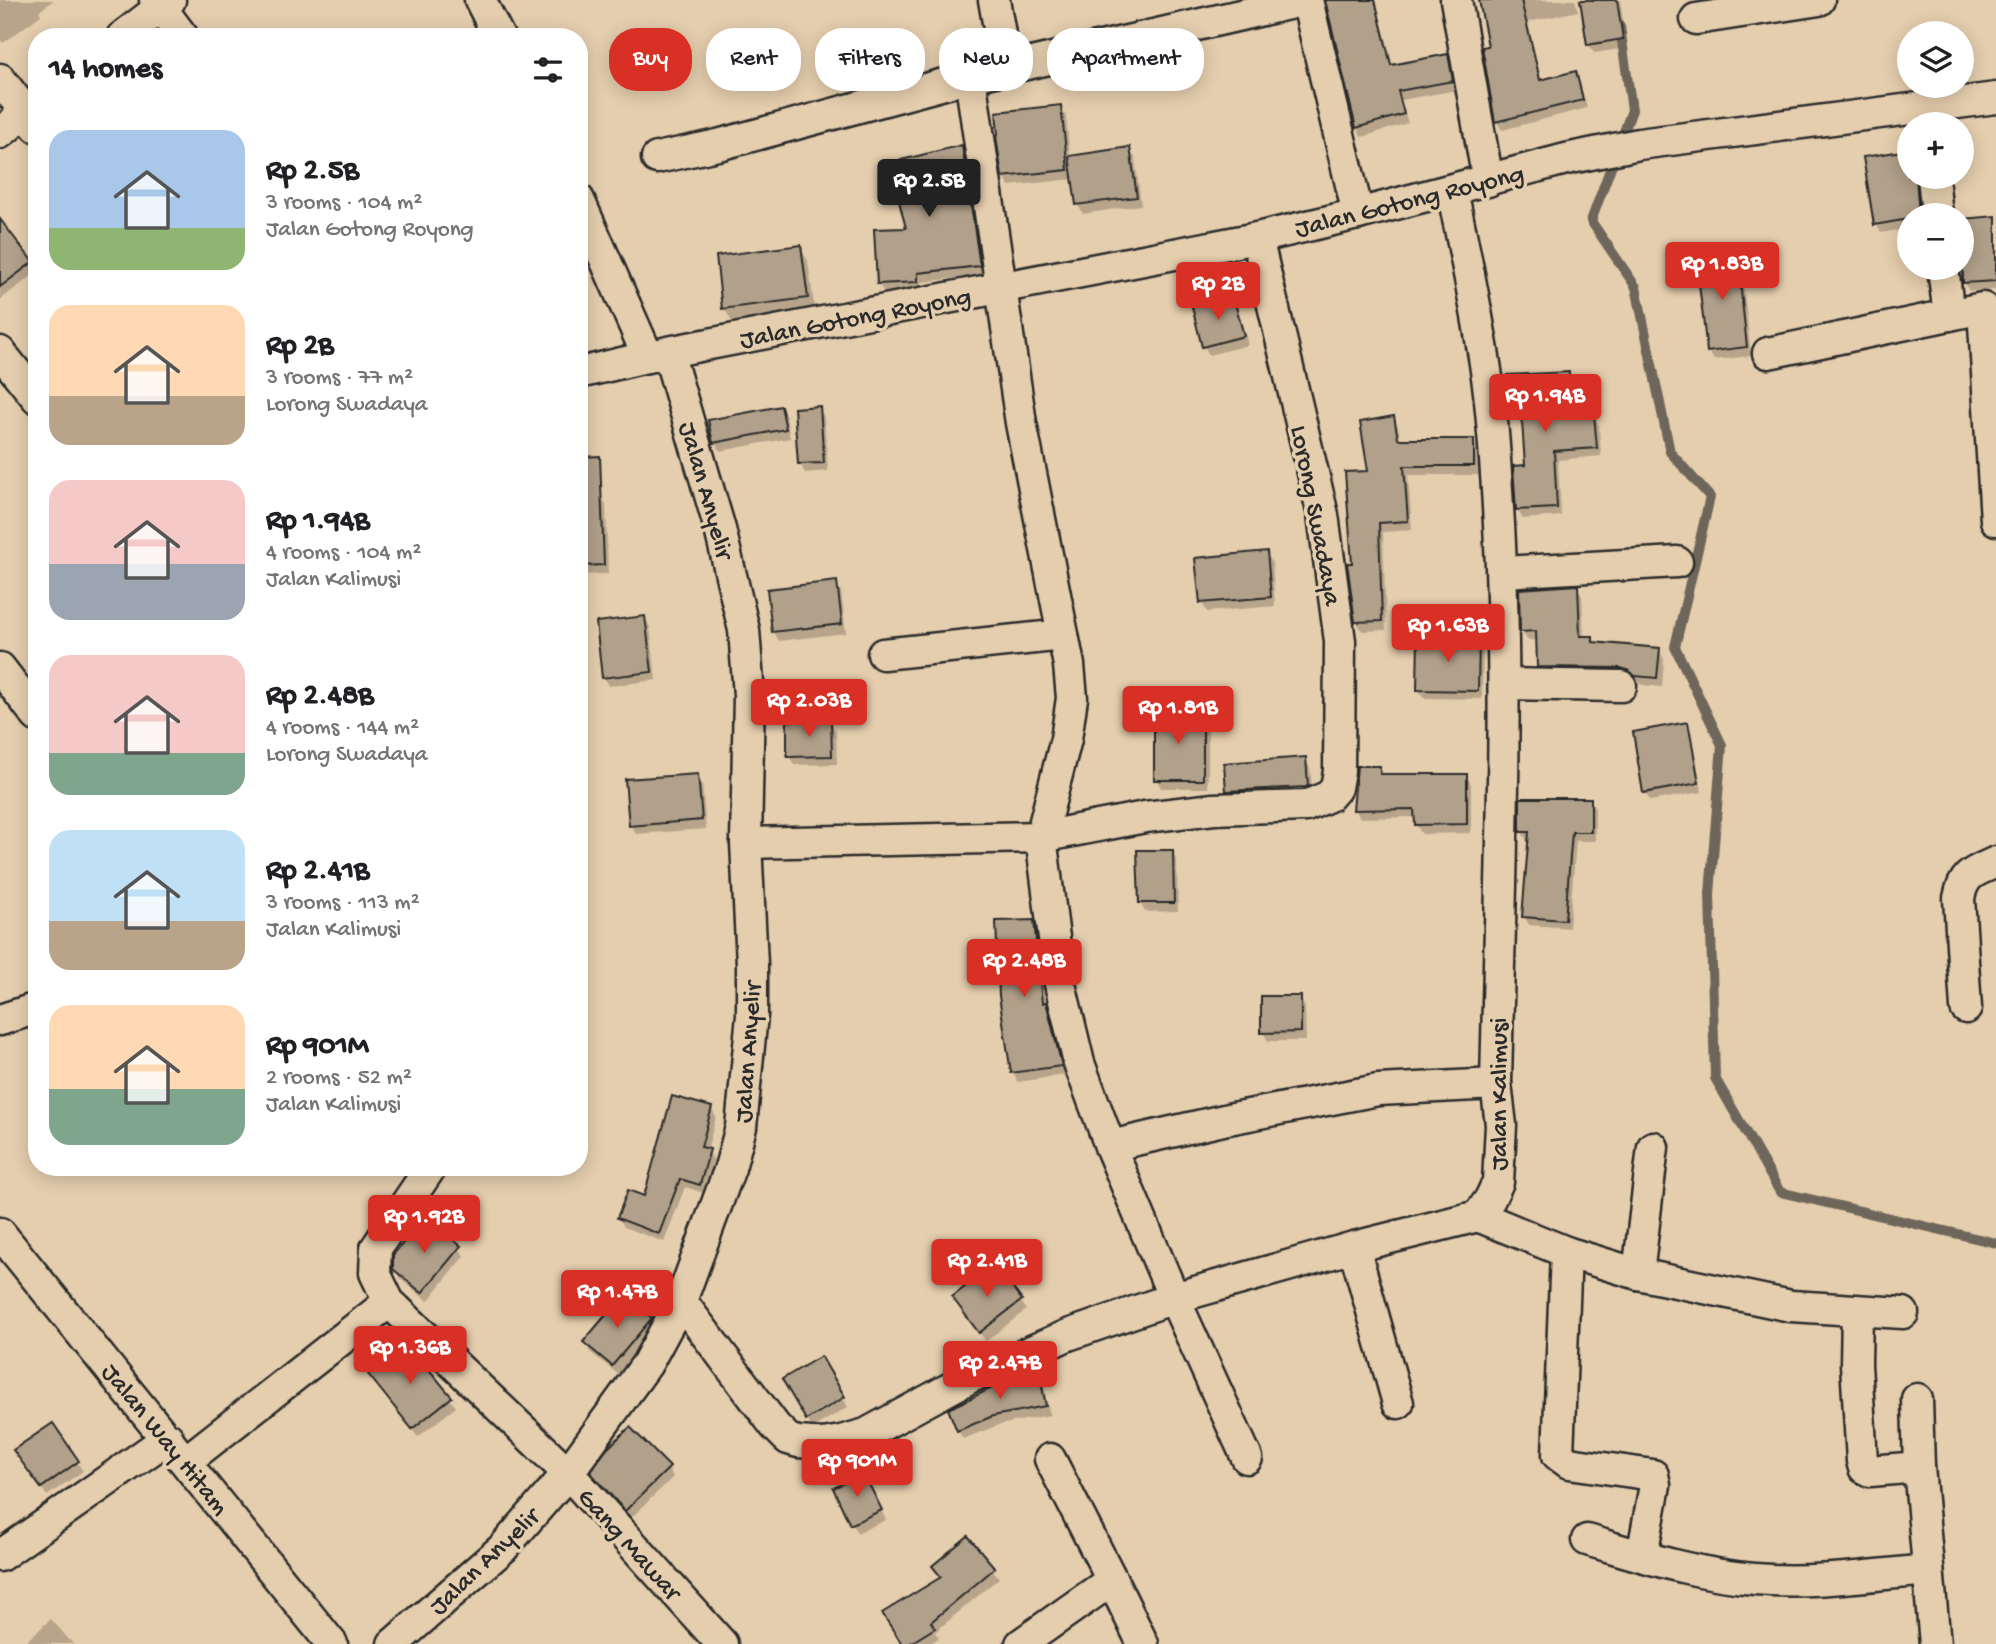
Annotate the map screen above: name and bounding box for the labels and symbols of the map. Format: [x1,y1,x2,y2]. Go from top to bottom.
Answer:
pin: Rp 2.5B [864,160,994,219]
street label: Jalan Gotong Royong [1292,160,1528,247]
pin: Rp 1.83B [1650,243,1794,302]
pin: Rp 2B [1169,262,1267,322]
street label: Jalan Gotong Royong [738,283,974,358]
pin: Rp 1.94B [1473,374,1617,434]
street label: Jalan Anyelir [669,419,739,566]
street label: Lorong Swadaya [1281,423,1347,610]
pin: Rp 1.63B [1376,604,1520,664]
pin: Rp 2.03B [737,680,881,739]
pin: Rp 1.81B [1106,686,1250,746]
pin: Rp 2.48B [952,940,1096,999]
street label: Jalan Anyelir [730,978,771,1124]
street label: Jalan Kalimusi [1486,1018,1517,1170]
pin: Rp 1.92B [352,1196,496,1255]
pin: Rp 2.41B [915,1240,1059,1299]
pin: Rp 1.47B [545,1270,689,1330]
pin: Rp 1.36B [338,1326,482,1386]
pin: Rp 2.47B [928,1342,1072,1401]
street label: Jalan Way Hitam [93,1359,234,1523]
pin: Rp 901M [792,1440,922,1499]
street label: Gang Mawar [569,1483,688,1611]
street label: Jalan Anyelir [425,1501,550,1623]

